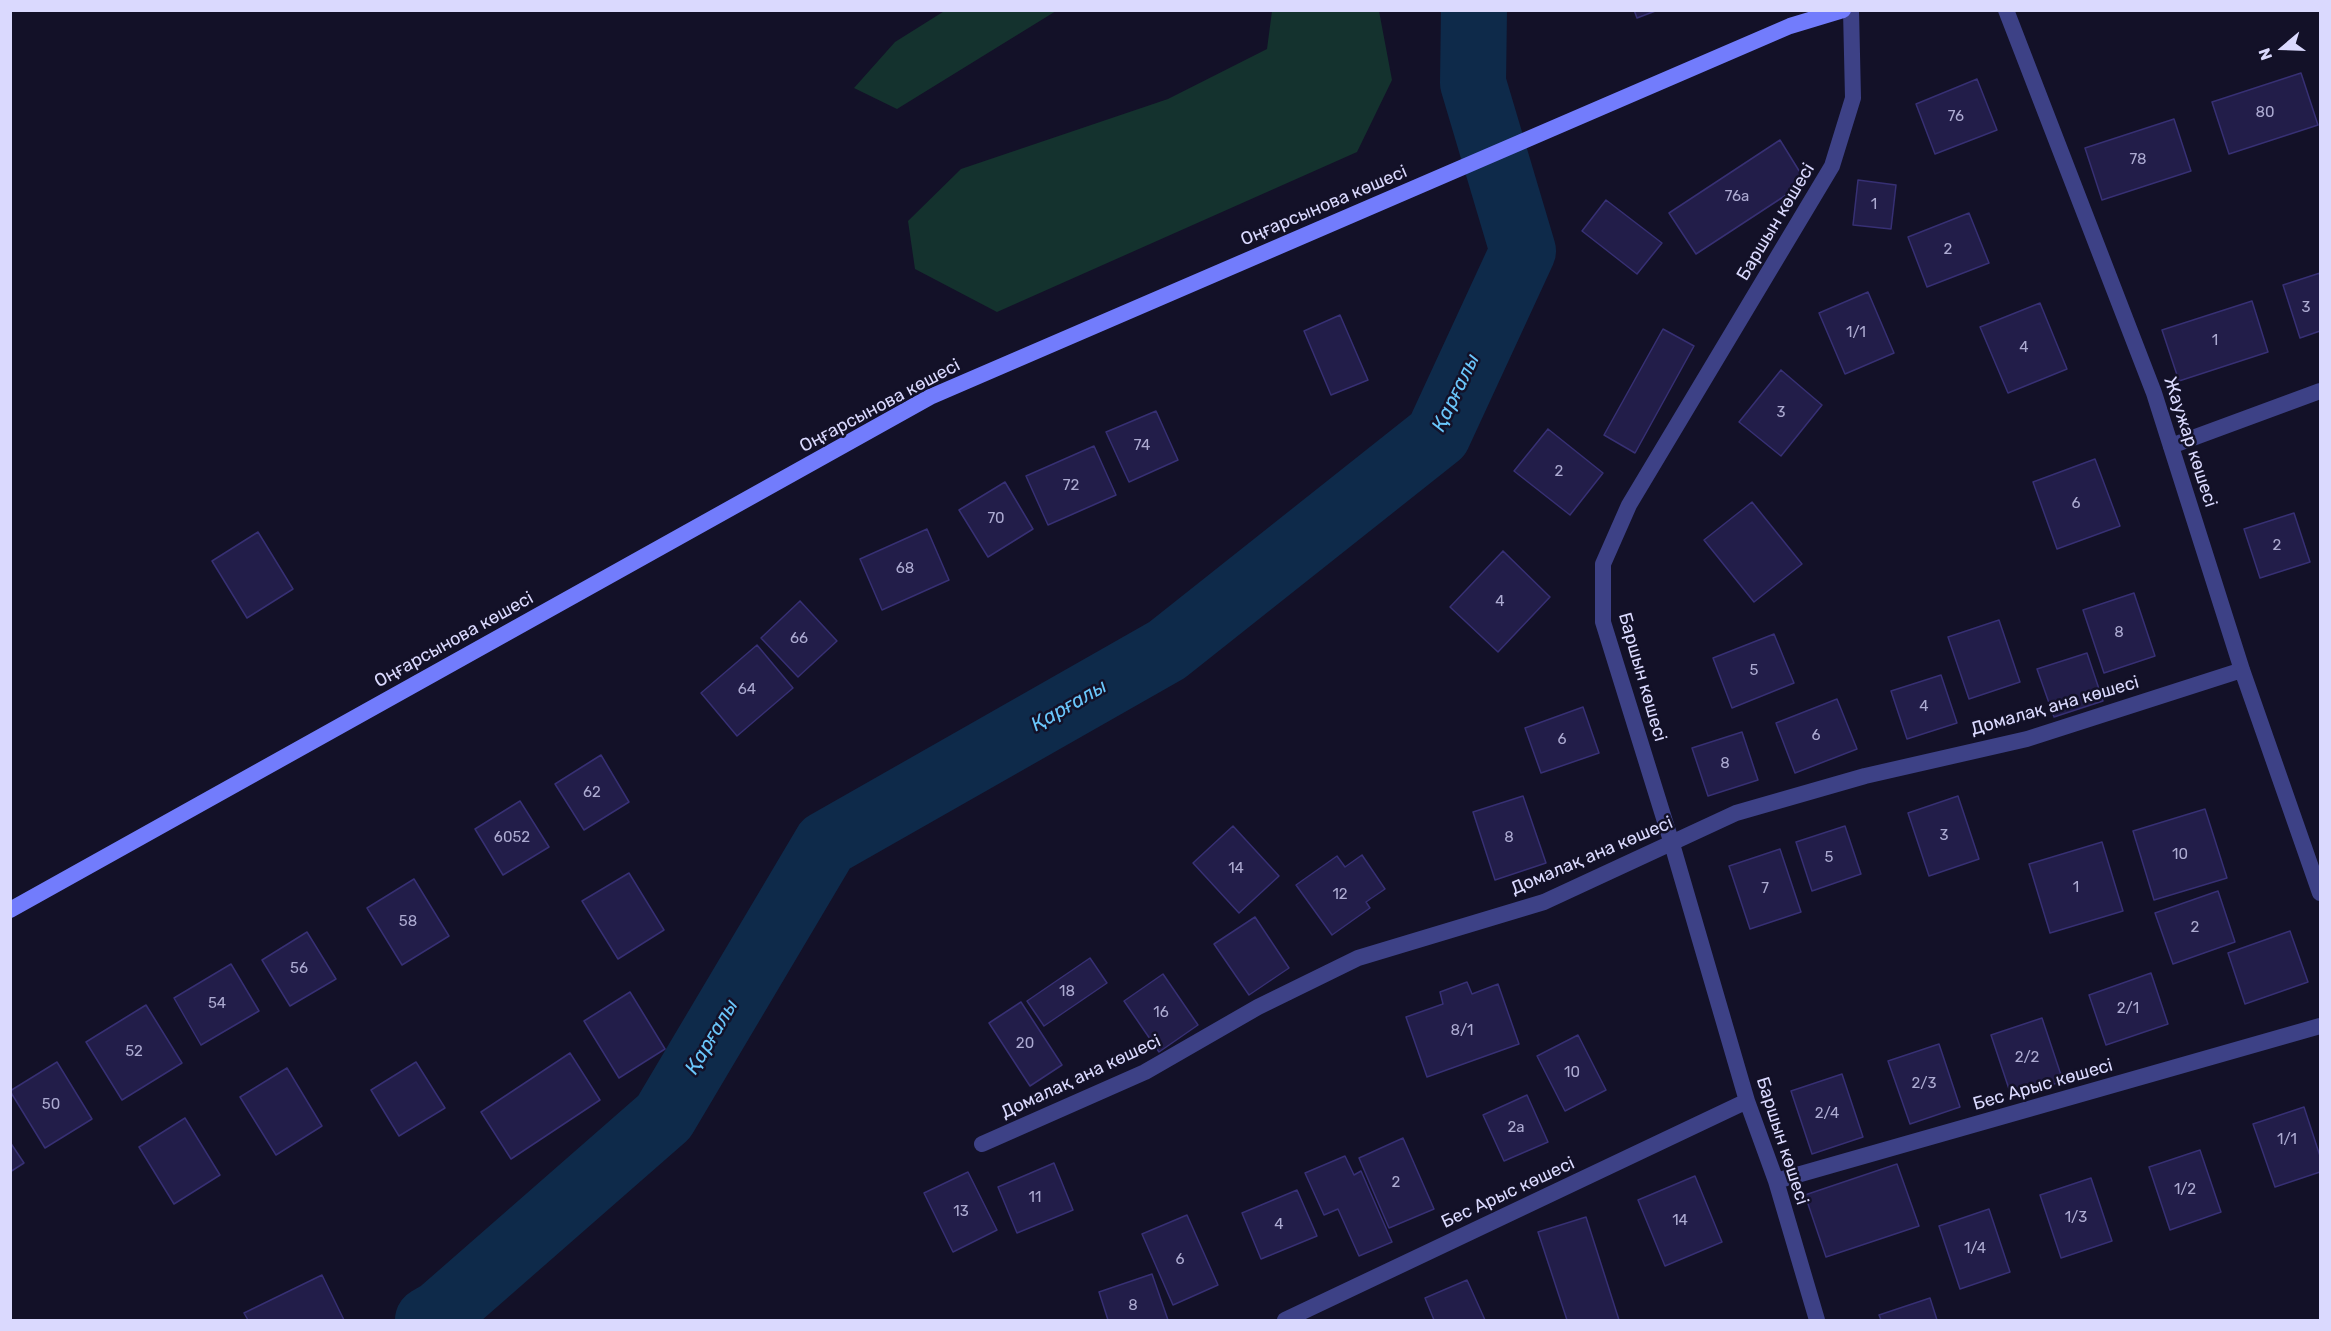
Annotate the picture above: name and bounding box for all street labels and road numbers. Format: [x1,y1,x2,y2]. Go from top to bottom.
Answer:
street label: Баршын көшесі [1732,159,1820,285]
street label: Оңғарсынова көшесі [1238,161,1410,251]
street label: Оңғарсынова көшесі [796,355,964,457]
street label: Жаужар көшесі [2159,374,2221,510]
street label: Оңғарсынова көшесі [371,587,537,693]
street label: Баршын көшесі [1613,610,1671,744]
street label: Домалақ ана көшесі [1968,672,2142,740]
street label: Домалақ ана көшесі [1508,812,1676,900]
street label: Домалақ ана көшесі [998,1030,1164,1124]
street label: Бес Арыс көшесі [1971,1055,2115,1115]
street label: Баршын көшесі [1751,1074,1813,1208]
street label: Бес Арыс көшесі [1438,1153,1578,1233]

